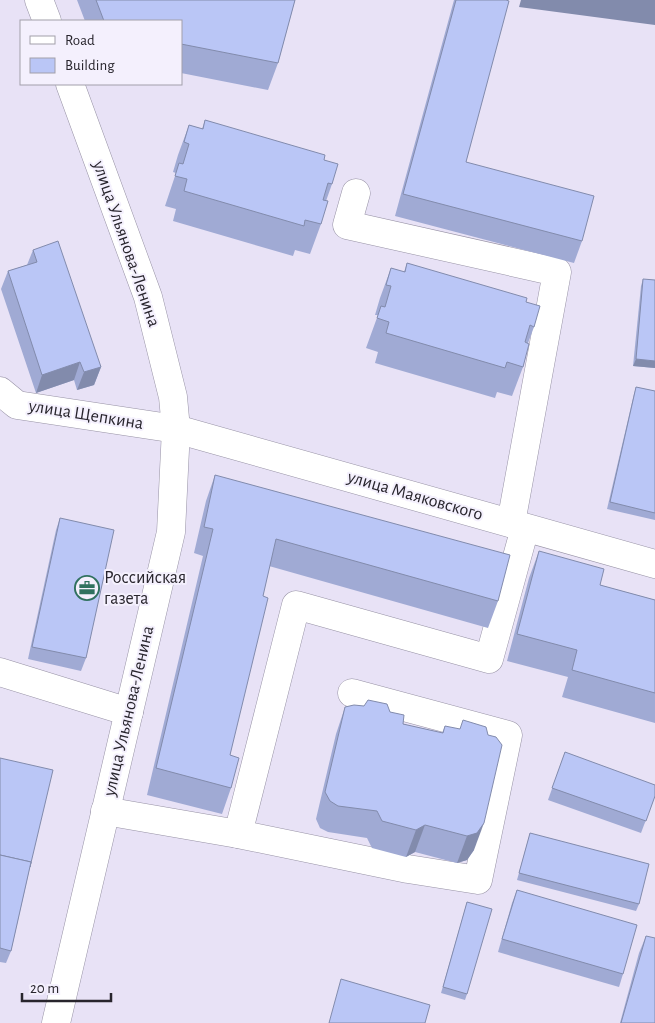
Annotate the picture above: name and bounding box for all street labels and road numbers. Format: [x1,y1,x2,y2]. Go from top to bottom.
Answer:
street label: улица Ульянова-Ленина [89,158,163,329]
street label: улица Щепкина [26,397,145,433]
street label: улица Маяковского [344,468,485,524]
street label: улица Ульянова-Ленина [100,624,157,799]

